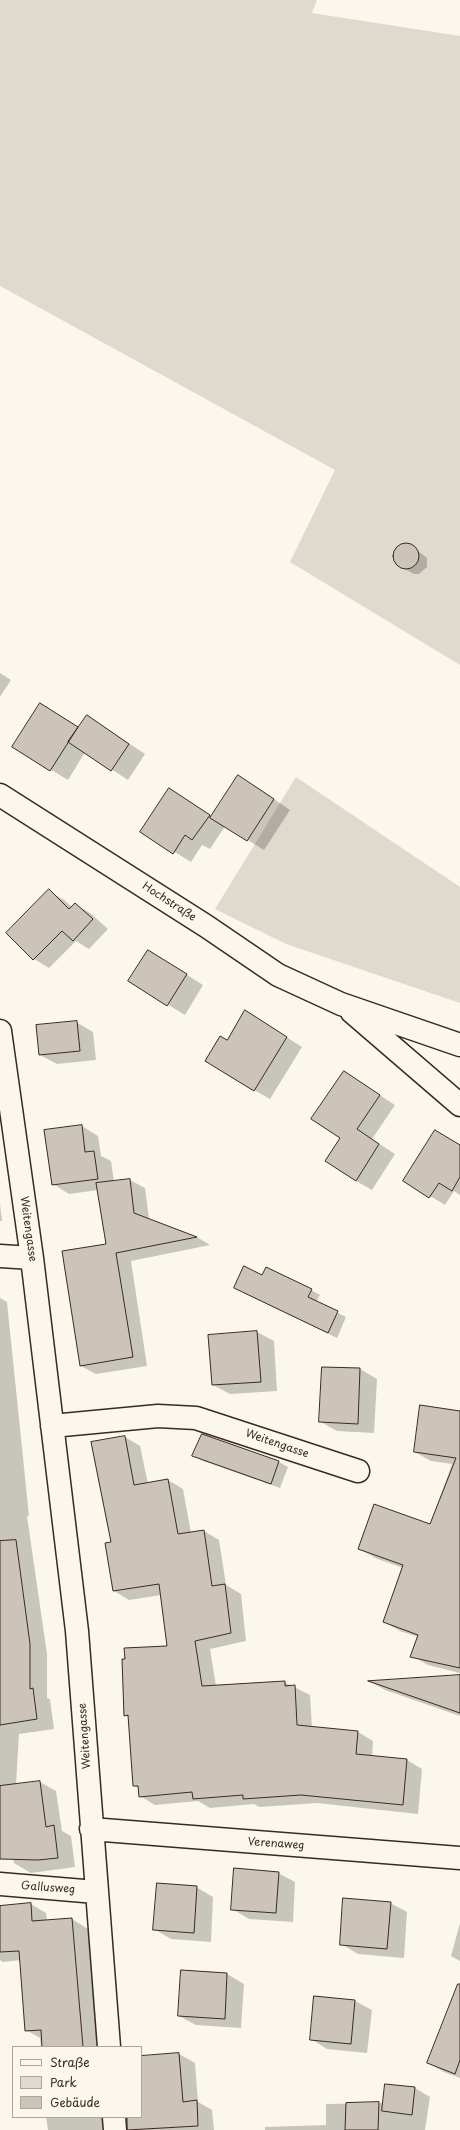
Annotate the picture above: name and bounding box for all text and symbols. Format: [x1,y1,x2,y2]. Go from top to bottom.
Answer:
street label: Hochstraße [140,880,198,924]
street label: Weitengasse [17,1195,39,1263]
street label: Weitengasse [244,1427,310,1461]
street label: Weitengasse [76,1703,94,1769]
street label: Verenaweg [247,1835,305,1853]
street label: Gallusweg [21,1880,75,1896]
legend [12,2046,142,2118]
text: Straße [50,2053,90,2071]
text: Park [50,2073,77,2091]
text: Gebäude [50,2093,100,2111]

